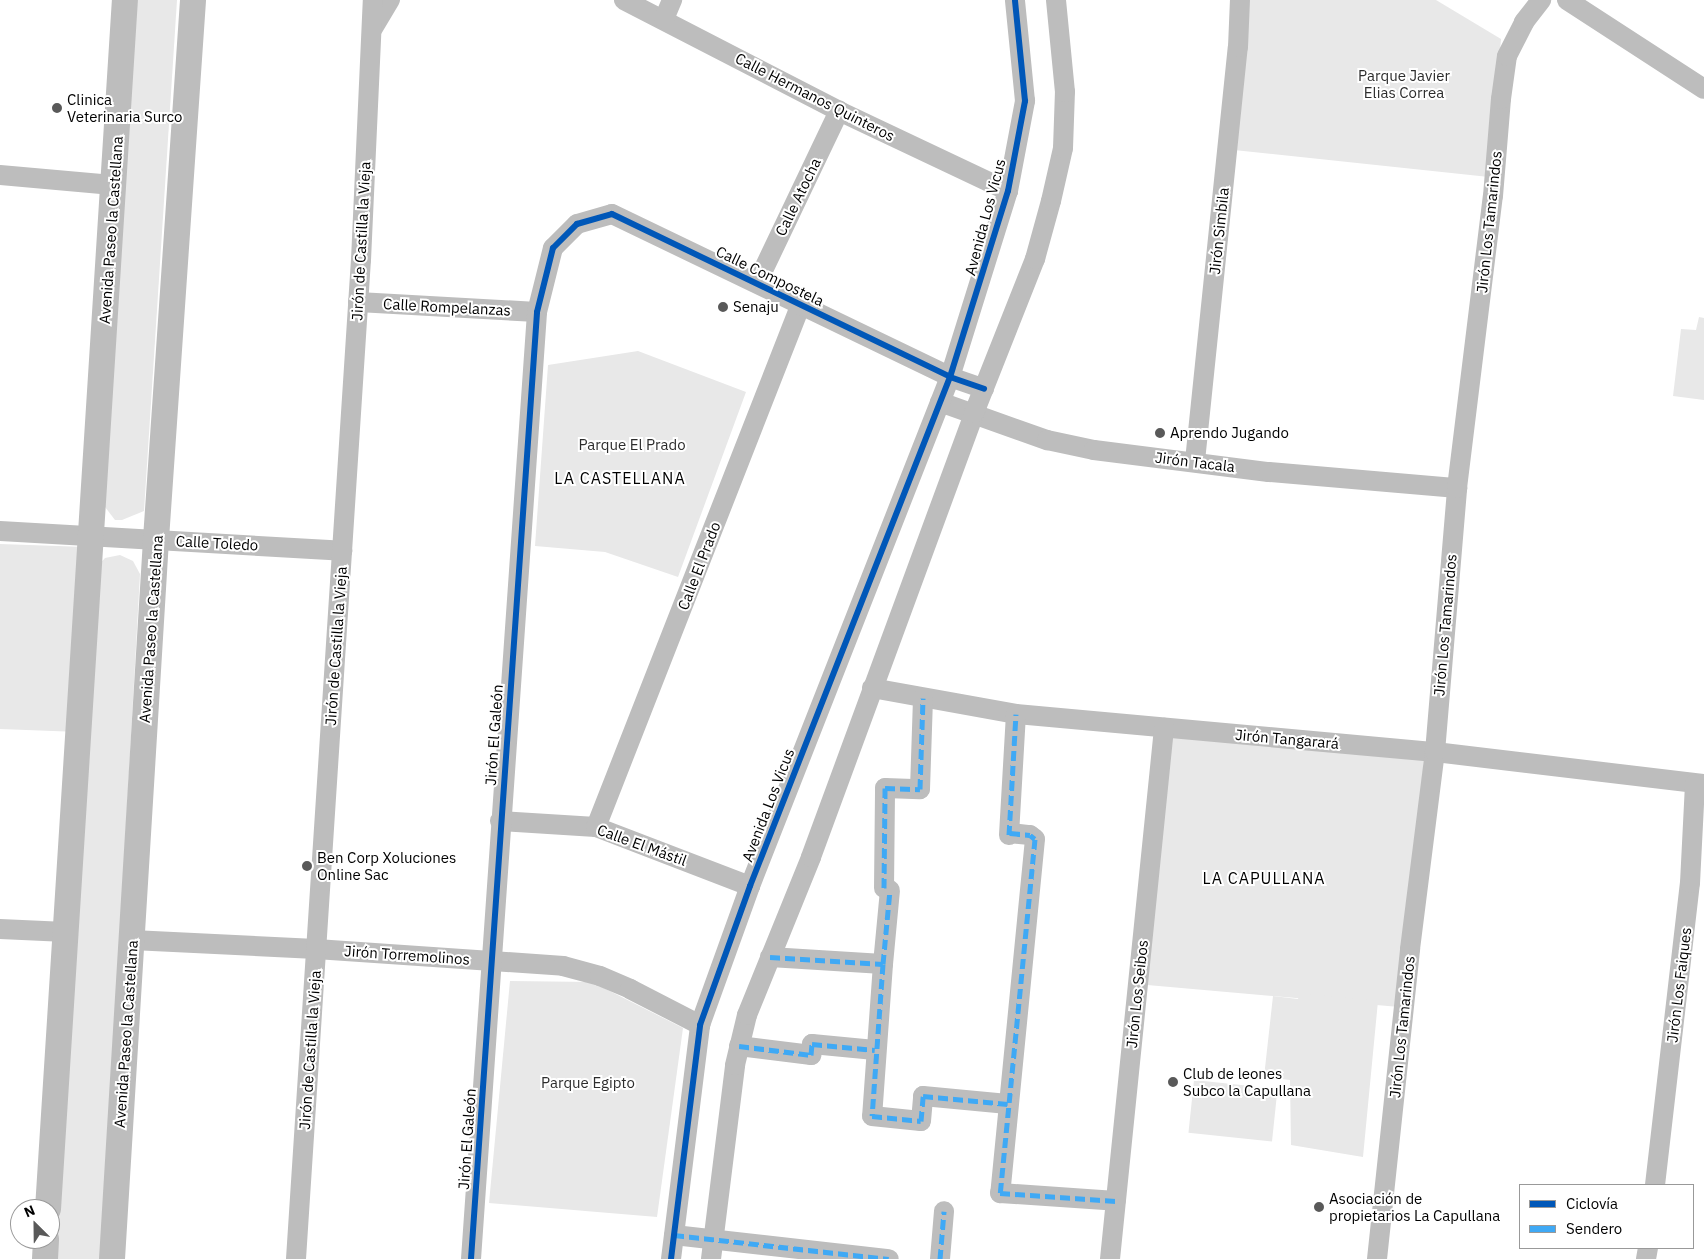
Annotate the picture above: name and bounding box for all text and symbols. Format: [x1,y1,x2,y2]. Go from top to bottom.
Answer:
street label: Calle Hermanos Quinteros [732,49,898,145]
park label: Parque Javier Elias Correa [1358,66,1450,101]
place label: Clinica Veterinaria Surco [67,90,182,125]
marker: Clinica Veterinaria Surco [51,102,63,114]
street label: Avenida Paseo la Castellana [95,136,127,324]
street label: Jirón Los Tamarindos [1473,150,1505,294]
street label: Calle Atocha [771,155,825,239]
street label: Avenida Los Vicus [961,157,1009,277]
street label: Jirón de Castilla la Vieja [348,161,374,321]
street label: Jirón Simbila [1205,187,1233,275]
street label: Calle Compostela [713,242,827,310]
street label: Calle Rompelanzas [383,295,511,319]
place label: Senaju [733,298,779,316]
marker: Senaju [717,301,729,313]
place label: Aprendo Jugando [1170,424,1289,442]
marker: Aprendo Jugando [1154,427,1166,439]
park label: Parque El Prado [578,436,686,454]
street label: Jirón Tacala [1154,448,1236,476]
district label: LA CASTELLANA [553,468,687,488]
street label: Calle El Prado [674,519,724,613]
street label: Calle Toledo [175,532,259,554]
street label: Avenida Paseo la Castellana [135,535,167,723]
street label: Jirón Los Tamarindos [1430,553,1460,697]
street label: Jirón de Castilla la Vieja [321,566,351,726]
street label: Jirón El Galeón [481,684,507,786]
street label: Jirón Tangarará [1234,725,1340,753]
street label: Avenida Los Vicus [738,746,798,864]
street label: Calle El Mástil [595,820,689,870]
place label: Ben Corp Xoluciones Online Sac [317,848,456,883]
marker: Ben Corp Xoluciones Online Sac [301,860,313,872]
district label: LA CAPULLANA [1201,868,1327,888]
street label: Jirón Los Faiques [1663,926,1695,1044]
street label: Jirón Los Seibos [1122,939,1152,1049]
street label: Avenida Paseo la Castellana [110,940,142,1128]
street label: Jirón Torremolinos [344,942,470,968]
street label: Jirón Los Tamarindos [1386,955,1418,1099]
street label: Jirón de Castilla la Vieja [295,970,325,1130]
place label: Club de leones Subco la Capullana [1183,1064,1311,1099]
park label: Parque Egipto [541,1074,635,1092]
marker: Club de leones Subco la Capullana [1167,1076,1179,1088]
street label: Jirón El Galeón [454,1088,480,1190]
legend [1519,1184,1694,1249]
place label: Asociación de propietarios La Capullana [1329,1189,1500,1224]
text: Ciclovía [1566,1194,1618,1213]
north arrow [10,1199,60,1249]
text: N [21,1201,38,1221]
marker: Asociación de propietarios La Capullana [1313,1201,1325,1213]
text: Sendero [1566,1219,1622,1238]

